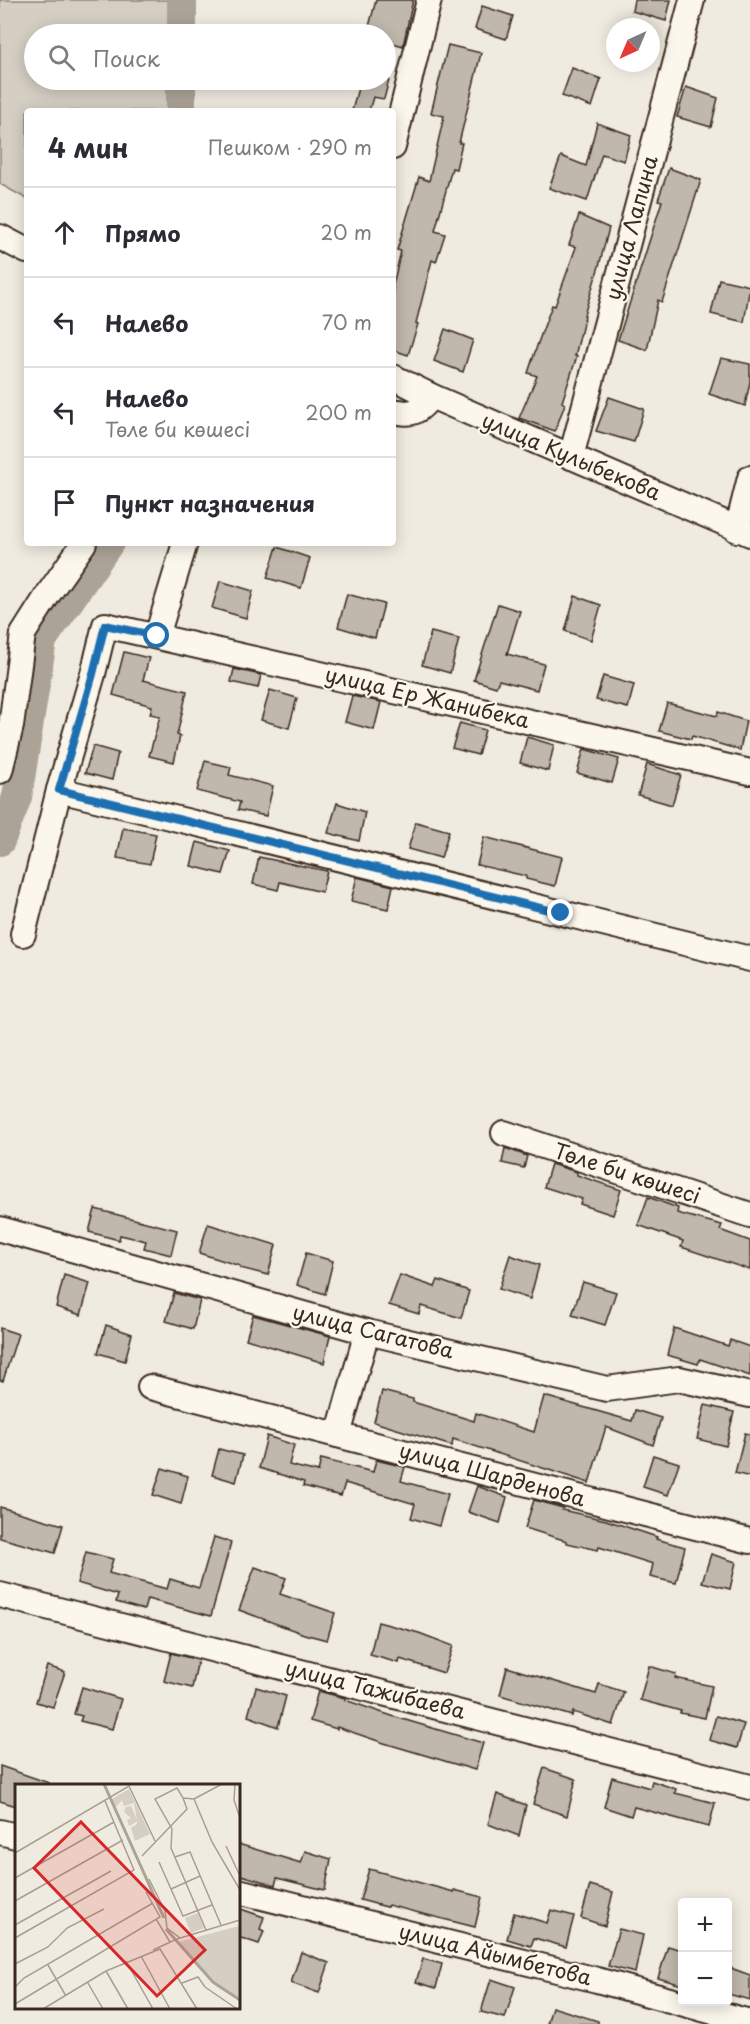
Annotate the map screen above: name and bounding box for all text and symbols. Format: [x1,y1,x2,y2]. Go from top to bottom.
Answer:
north arrow [606,18,660,72]
search box [24,24,396,90]
icon: search [45,41,78,74]
text: Поиск [93,41,160,74]
text: 4 мин [48,128,129,167]
text: Пешком · 290 m [208,132,372,162]
street label: улица Лапина [595,151,665,303]
icon: ahead [48,216,81,249]
text: Прямо [105,216,180,249]
text: 20 m [320,217,372,247]
icon: left [48,306,81,339]
text: Налево [105,306,188,339]
text: 70 m [322,307,372,337]
text: Налево [105,381,188,414]
icon: left [48,396,81,429]
text: 200 m [305,397,372,427]
street label: улица Кулыбекова [477,403,666,507]
text: Төле би көшесі [105,414,250,444]
icon: arrive [48,486,81,519]
text: Пункт назначения [105,486,315,519]
route start [143,622,169,648]
street label: улица Ер Жанибека [322,657,533,735]
route end [547,899,573,925]
street label: Төле би көшесі [550,1133,705,1211]
street label: улица Сагатова [290,1295,457,1366]
street label: улица Шарденова [396,1433,589,1513]
street label: улица Тажибаева [282,1650,469,1726]
inset map [15,1784,240,2009]
map controls [678,1898,732,2006]
button: + [678,1898,732,1952]
street label: улица Айымбетова [396,1914,595,1993]
button: − [678,1952,732,2006]

